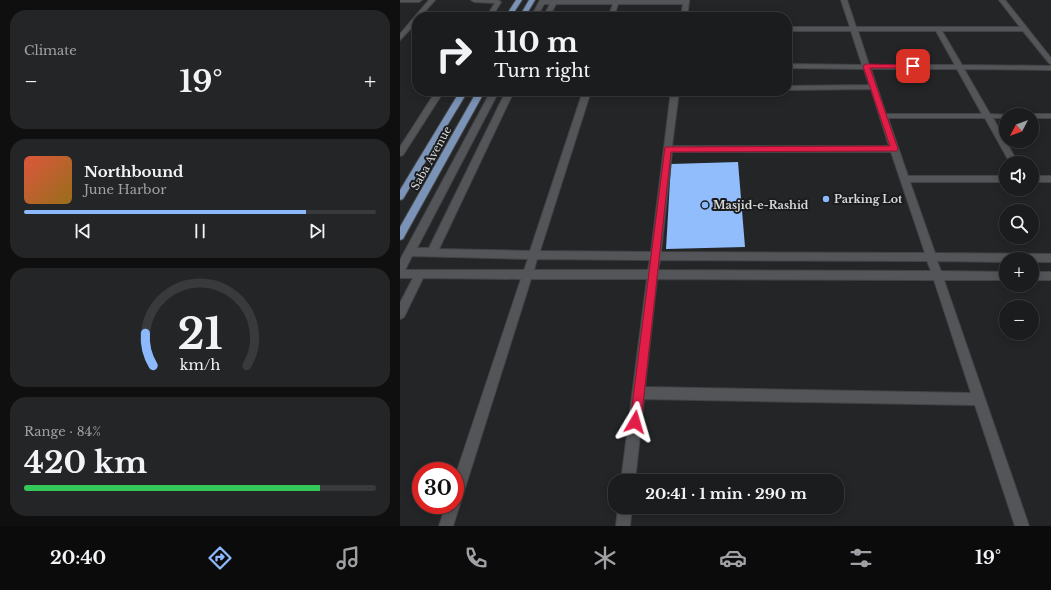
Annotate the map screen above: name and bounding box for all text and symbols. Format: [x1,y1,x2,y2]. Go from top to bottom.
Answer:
text: 110 m [494,25,578,60]
icon: right [428,28,480,80]
text: Climate [24,42,77,59]
pin [896,49,930,83]
icon: arrive [902,55,924,77]
text: Turn right [494,60,590,82]
text: 19° [179,63,223,100]
text: − [24,68,38,95]
text: + [364,68,376,95]
north arrow [999,108,1039,148]
map controls [999,108,1039,340]
street label: Saba Avenue [408,124,454,192]
button: sound [999,156,1039,196]
text: Northbound [84,162,183,181]
text: June Harbor [84,181,166,198]
place label: Parking Lot [834,192,903,206]
marker: Parking Lot [821,194,831,204]
place label: Masjid-e-Rashid [713,198,809,212]
marker: Masjid-e-Rashid [700,200,710,210]
button: search [999,204,1039,244]
icon: previous [72,220,94,242]
icon: pause [189,220,211,242]
icon: next [306,220,328,242]
button: + [999,252,1039,292]
button: − [999,300,1039,340]
text: 21 [177,308,223,359]
text: km/h [180,355,220,373]
position arrow [614,401,656,443]
text: Range · 84% [24,423,101,440]
text: 420 km [24,444,147,481]
speed limit sign: 30 [412,462,464,514]
text: 20:41 · 1 min · 290 m [645,484,807,503]
icon: directions [206,544,234,572]
icon: music [334,544,362,572]
icon: phone [462,544,490,572]
icon: climate [591,544,619,572]
icon: car [719,544,747,572]
icon: filters [847,544,875,572]
text: 20:40 [50,547,106,569]
text: 19° [975,547,1001,569]

